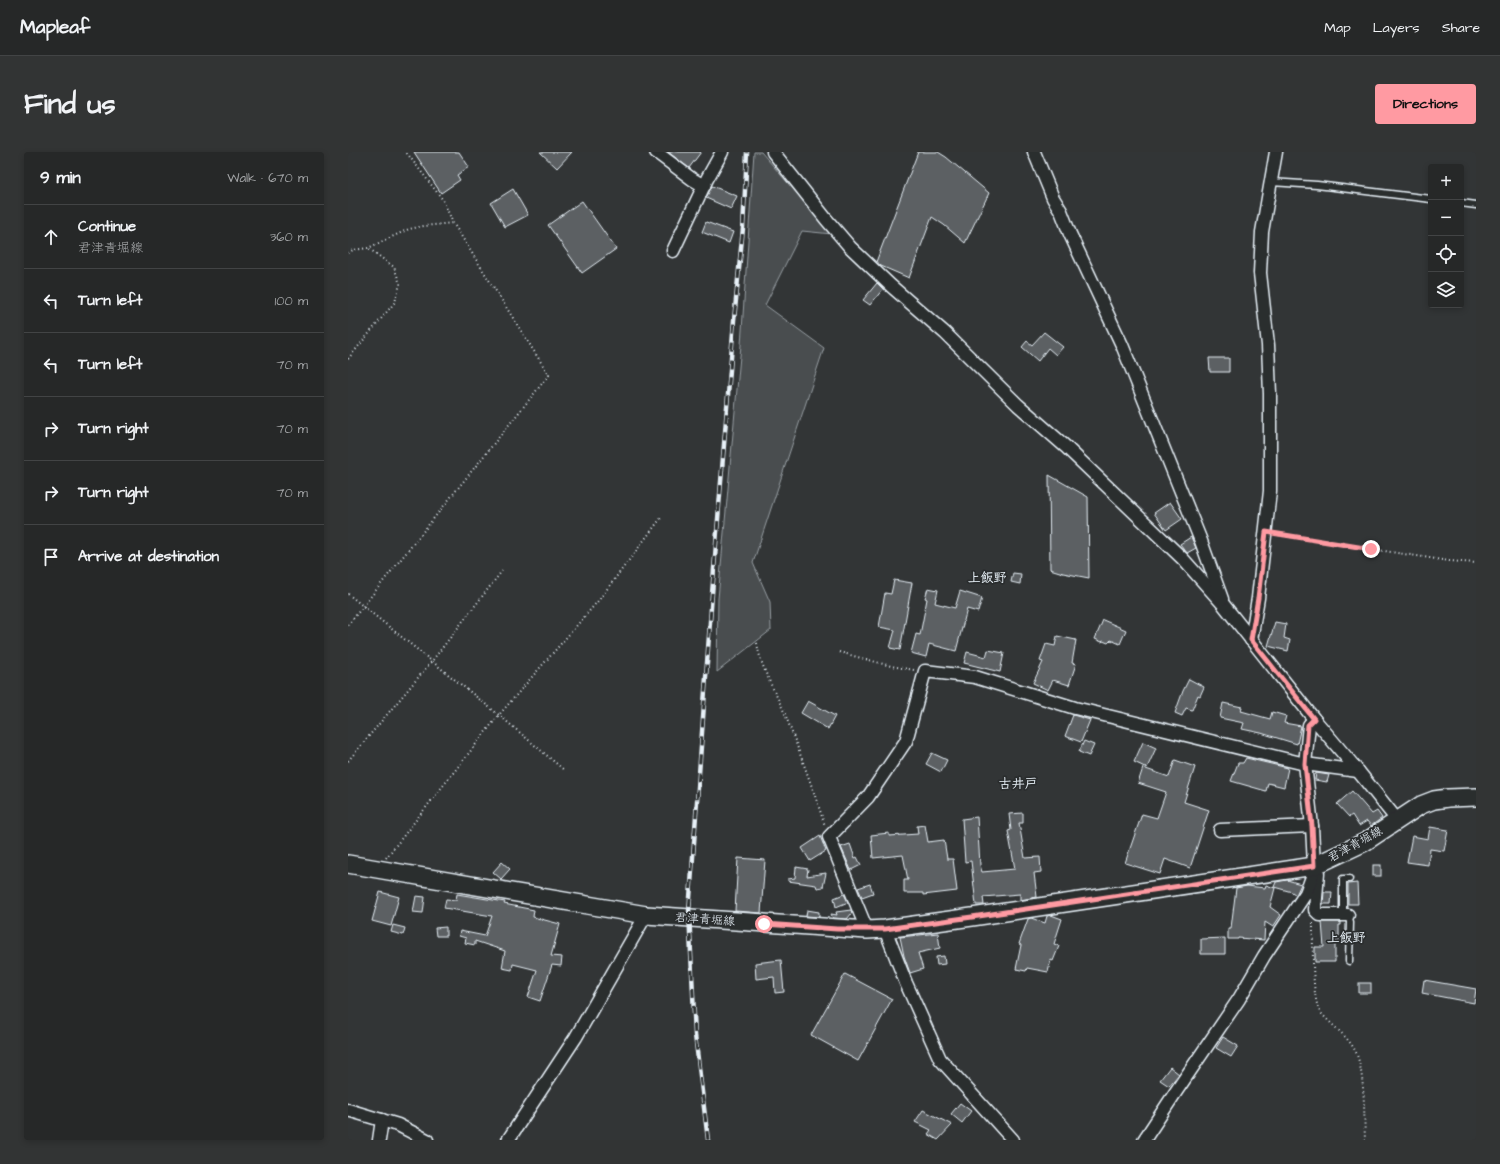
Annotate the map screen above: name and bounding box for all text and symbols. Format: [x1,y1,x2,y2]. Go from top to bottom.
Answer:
text: Mapleaf [20,14,90,41]
text: Map [1324,18,1351,38]
text: Layers [1373,18,1420,38]
text: Share [1442,18,1480,38]
button: Directions [1375,84,1476,124]
text: Find us [24,85,115,124]
map controls [1428,164,1464,308]
button: + [1428,164,1464,200]
text: 9 min [40,166,81,190]
text: Walk · 670 m [227,169,308,187]
button: − [1428,200,1464,236]
text: Continue [78,216,136,237]
icon: ahead [40,226,62,248]
text: 360 m [270,228,308,246]
button: locate [1428,236,1464,272]
text: 君津青堀線 [78,239,143,257]
button: layers [1428,272,1464,308]
icon: left [40,290,62,312]
text: Turn left [78,290,142,311]
text: 100 m [275,292,308,310]
icon: left [40,354,62,376]
text: Turn left [78,354,142,375]
text: 70 m [276,356,308,374]
icon: right [40,418,62,440]
text: Turn right [78,418,149,439]
text: 70 m [276,420,308,438]
icon: right [40,482,62,504]
text: Turn right [78,482,149,503]
text: 70 m [276,484,308,502]
route end [1362,540,1380,558]
icon: arrive [40,546,62,568]
text: Arrive at destination [78,546,219,567]
district label: 上飯野 [967,569,1007,587]
district label: 古井戸 [998,775,1038,793]
street label: 君津青堀線 [1325,822,1386,866]
street label: 君津青堀線 [674,909,735,930]
route start [755,915,773,933]
district label: 上飯野 [1326,929,1366,947]

